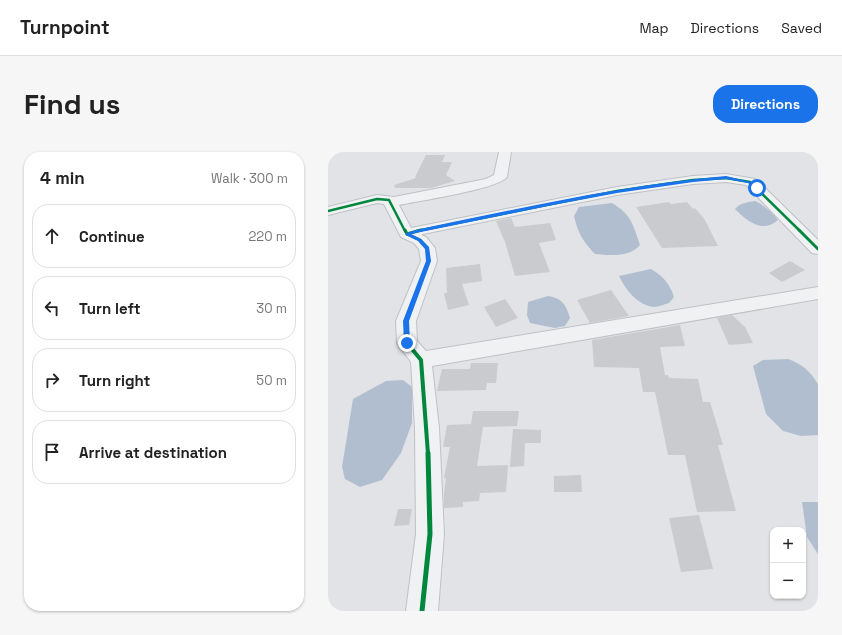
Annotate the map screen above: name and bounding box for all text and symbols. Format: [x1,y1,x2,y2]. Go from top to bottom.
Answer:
text: Turnpoint [20,15,110,40]
text: Map [639,19,669,37]
text: Directions [691,19,759,37]
text: Saved [781,19,822,37]
button: Directions [713,85,818,123]
text: Find us [24,86,121,122]
text: 4 min [40,167,85,189]
text: Walk · 300 m [211,170,288,187]
route start [748,179,766,197]
icon: ahead [41,225,63,247]
text: Continue [79,227,145,246]
text: 220 m [248,228,287,245]
icon: left [41,297,63,319]
text: Turn left [79,299,141,318]
text: 30 m [256,300,287,317]
route end [398,334,416,352]
icon: right [41,369,63,391]
text: Turn right [79,371,150,390]
text: 50 m [256,372,287,389]
icon: arrive [41,441,63,463]
text: Arrive at destination [79,443,227,462]
map controls [770,527,806,599]
button: + [770,527,806,563]
button: − [770,563,806,599]

